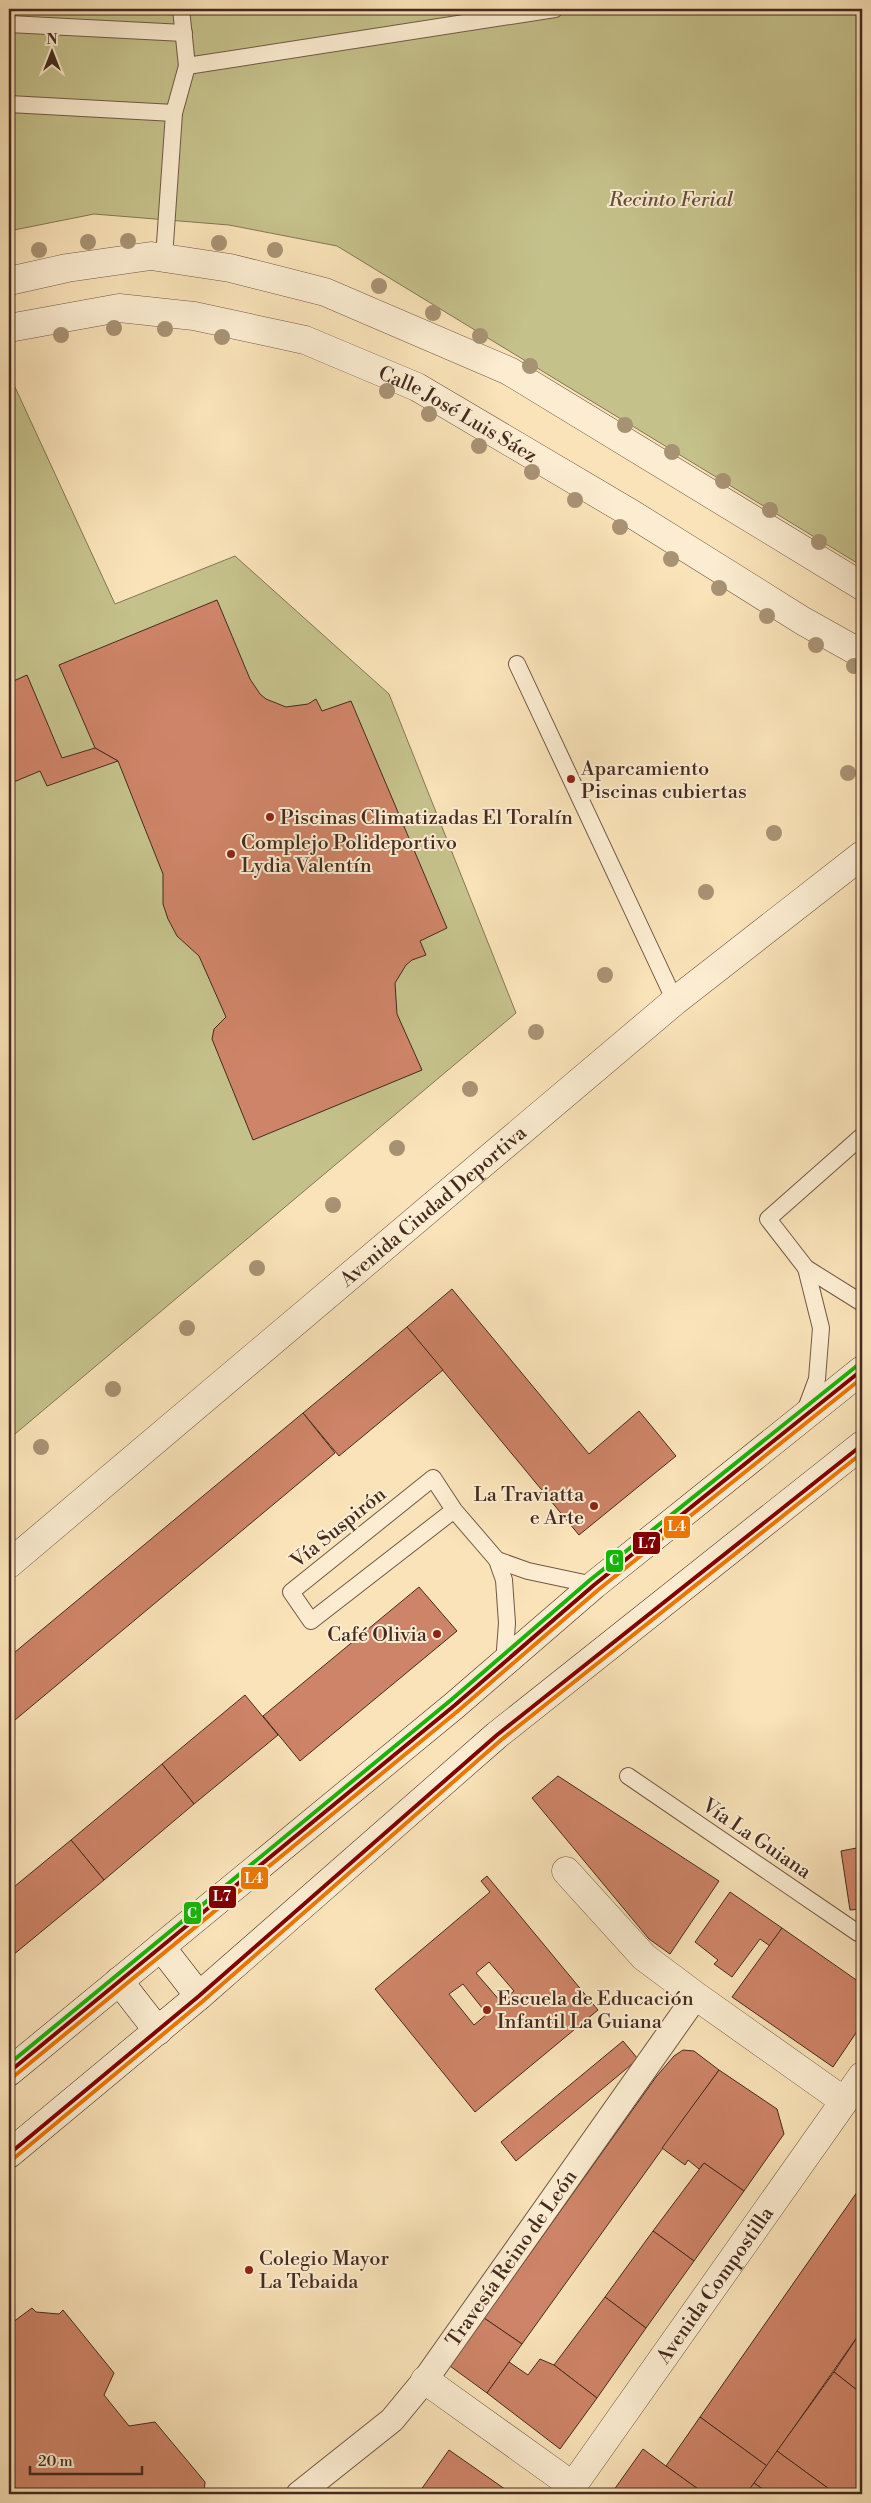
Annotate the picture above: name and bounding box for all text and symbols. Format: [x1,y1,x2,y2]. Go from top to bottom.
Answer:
north arrow [28,28,78,78]
text: N [46,31,58,49]
park label: Recinto Ferial [608,188,734,213]
street label: Calle José Luis Sáez [374,361,541,469]
place label: Aparcamiento Piscinas cubiertas [580,757,747,805]
marker: Aparcamiento Piscinas cubiertas [565,773,577,785]
place label: Piscinas Climatizadas El Toralín [280,806,573,831]
marker: Piscinas Climatizadas El Toralín [264,811,276,823]
place label: Complejo Polideportivo Lydia Valentín [241,831,457,879]
marker: Complejo Polideportivo Lydia Valentín [225,848,237,860]
street label: Avenida Ciudad Deportiva [335,1120,533,1293]
street label: Vía Suspirón [285,1482,392,1575]
place label: La Traviatta e Arte [474,1483,585,1531]
marker: La Traviatta e Arte [588,1500,600,1512]
line badge: L4 [663,1515,691,1539]
text: L4 [668,1518,686,1536]
line badge: L7 [632,1531,661,1555]
text: L7 [638,1535,657,1553]
line badge: C [605,1549,624,1573]
text: C [609,1552,619,1570]
place label: Café Olivia [327,1623,428,1648]
marker: Café Olivia [431,1628,443,1640]
street label: Vía La Guiana [696,1793,816,1885]
line badge: L4 [240,1866,269,1890]
text: L4 [245,1870,263,1888]
line badge: L7 [208,1885,237,1909]
text: L7 [213,1888,232,1906]
line badge: C [183,1901,202,1925]
text: C [187,1905,197,1923]
place label: Escuela de Educación Infantil La Guiana [497,1987,694,2035]
marker: Escuela de Educación Infantil La Guiana [481,2004,493,2016]
street label: Travesía Reino de León [441,2165,583,2352]
street label: Avenida Compostilla [651,2202,780,2370]
place label: Colegio Mayor La Tebaida [259,2247,390,2295]
marker: Colegio Mayor La Tebaida [243,2264,255,2276]
scale bar [30,2443,142,2475]
text: 20 m [38,2452,73,2471]

